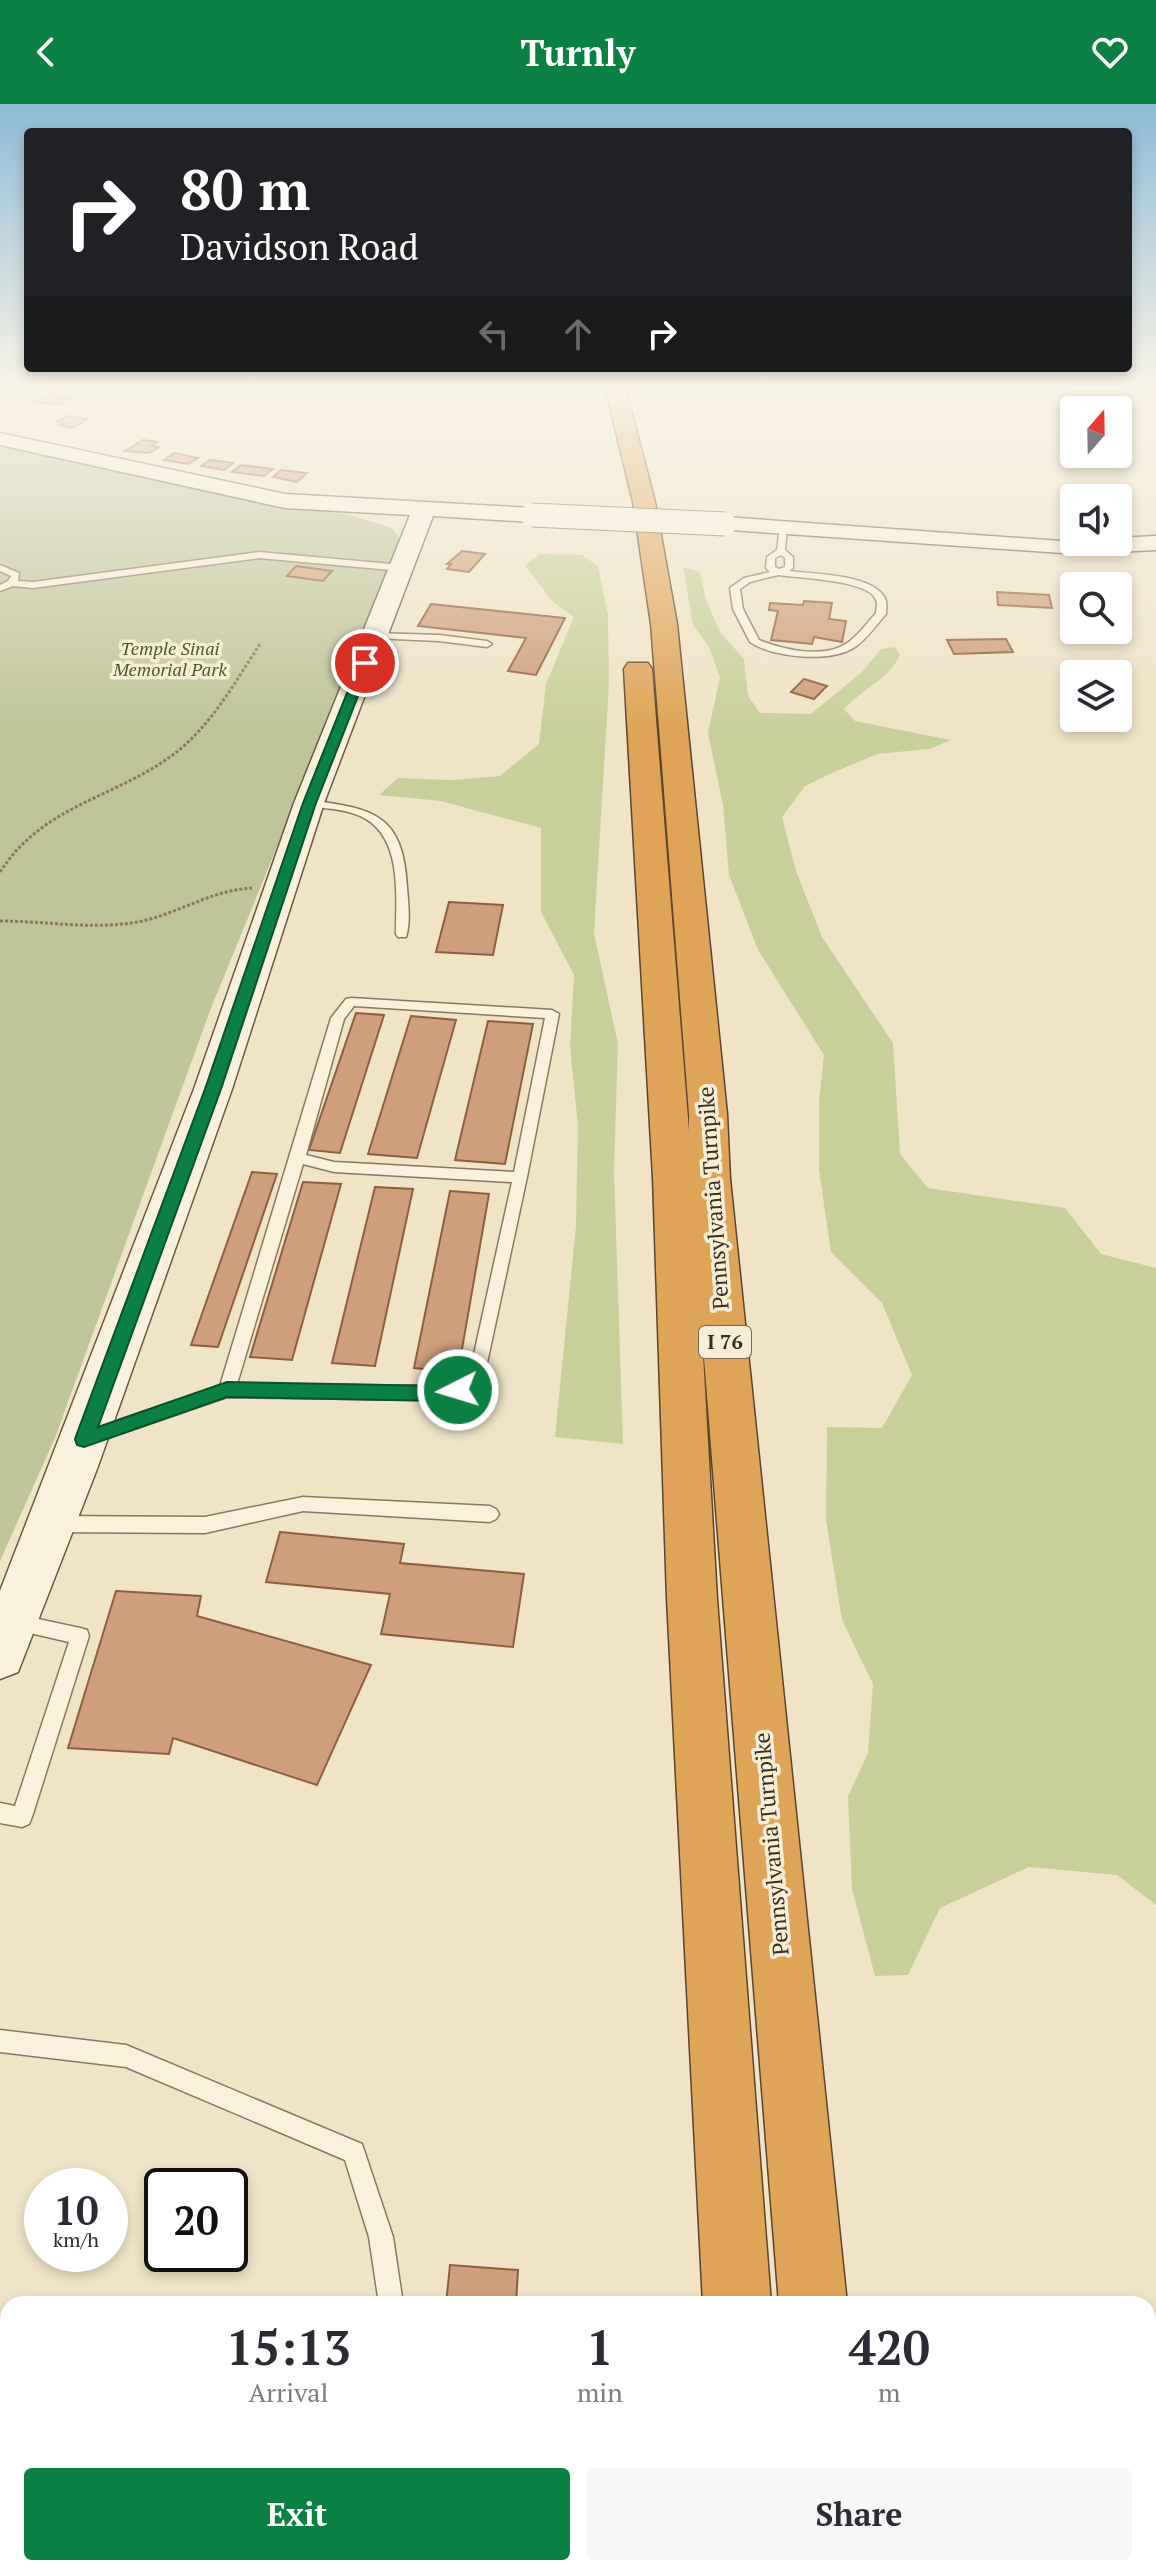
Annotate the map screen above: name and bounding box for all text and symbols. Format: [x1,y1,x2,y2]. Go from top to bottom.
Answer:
text: Turnly [521,29,635,76]
icon: back [24,30,68,74]
icon: heart [1088,30,1132,74]
text: 80 m [180,152,310,226]
icon: right [48,160,152,264]
text: Davidson Road [180,223,419,270]
icon: left [472,312,516,356]
icon: ahead [556,312,600,356]
icon: right [640,312,684,356]
north arrow [1060,396,1132,468]
map controls [1060,396,1132,732]
button: sound [1060,484,1132,556]
button: search [1060,572,1132,644]
pin [331,629,399,697]
park label: Temple Sinai Memorial Park [112,636,227,681]
icon: arrive [343,641,387,685]
button: layers [1060,660,1132,732]
street label: Pennsylvania Turnpike [690,1085,735,1311]
road number: I 76 [699,1326,751,1358]
position arrow [416,1348,500,1432]
street label: Pennsylvania Turnpike [746,1731,795,1957]
speed limit sign: 20 [144,2168,248,2272]
text: 10 [53,2183,99,2236]
text: km/h [53,2226,99,2253]
text: 15:13 [226,2315,351,2379]
text: 1 [586,2315,613,2379]
text: 420 [849,2315,930,2379]
text: Arrival [249,2375,328,2409]
text: min [577,2375,623,2409]
text: m [878,2375,901,2409]
button: Exit [24,2468,570,2560]
button: Share [586,2468,1132,2560]

